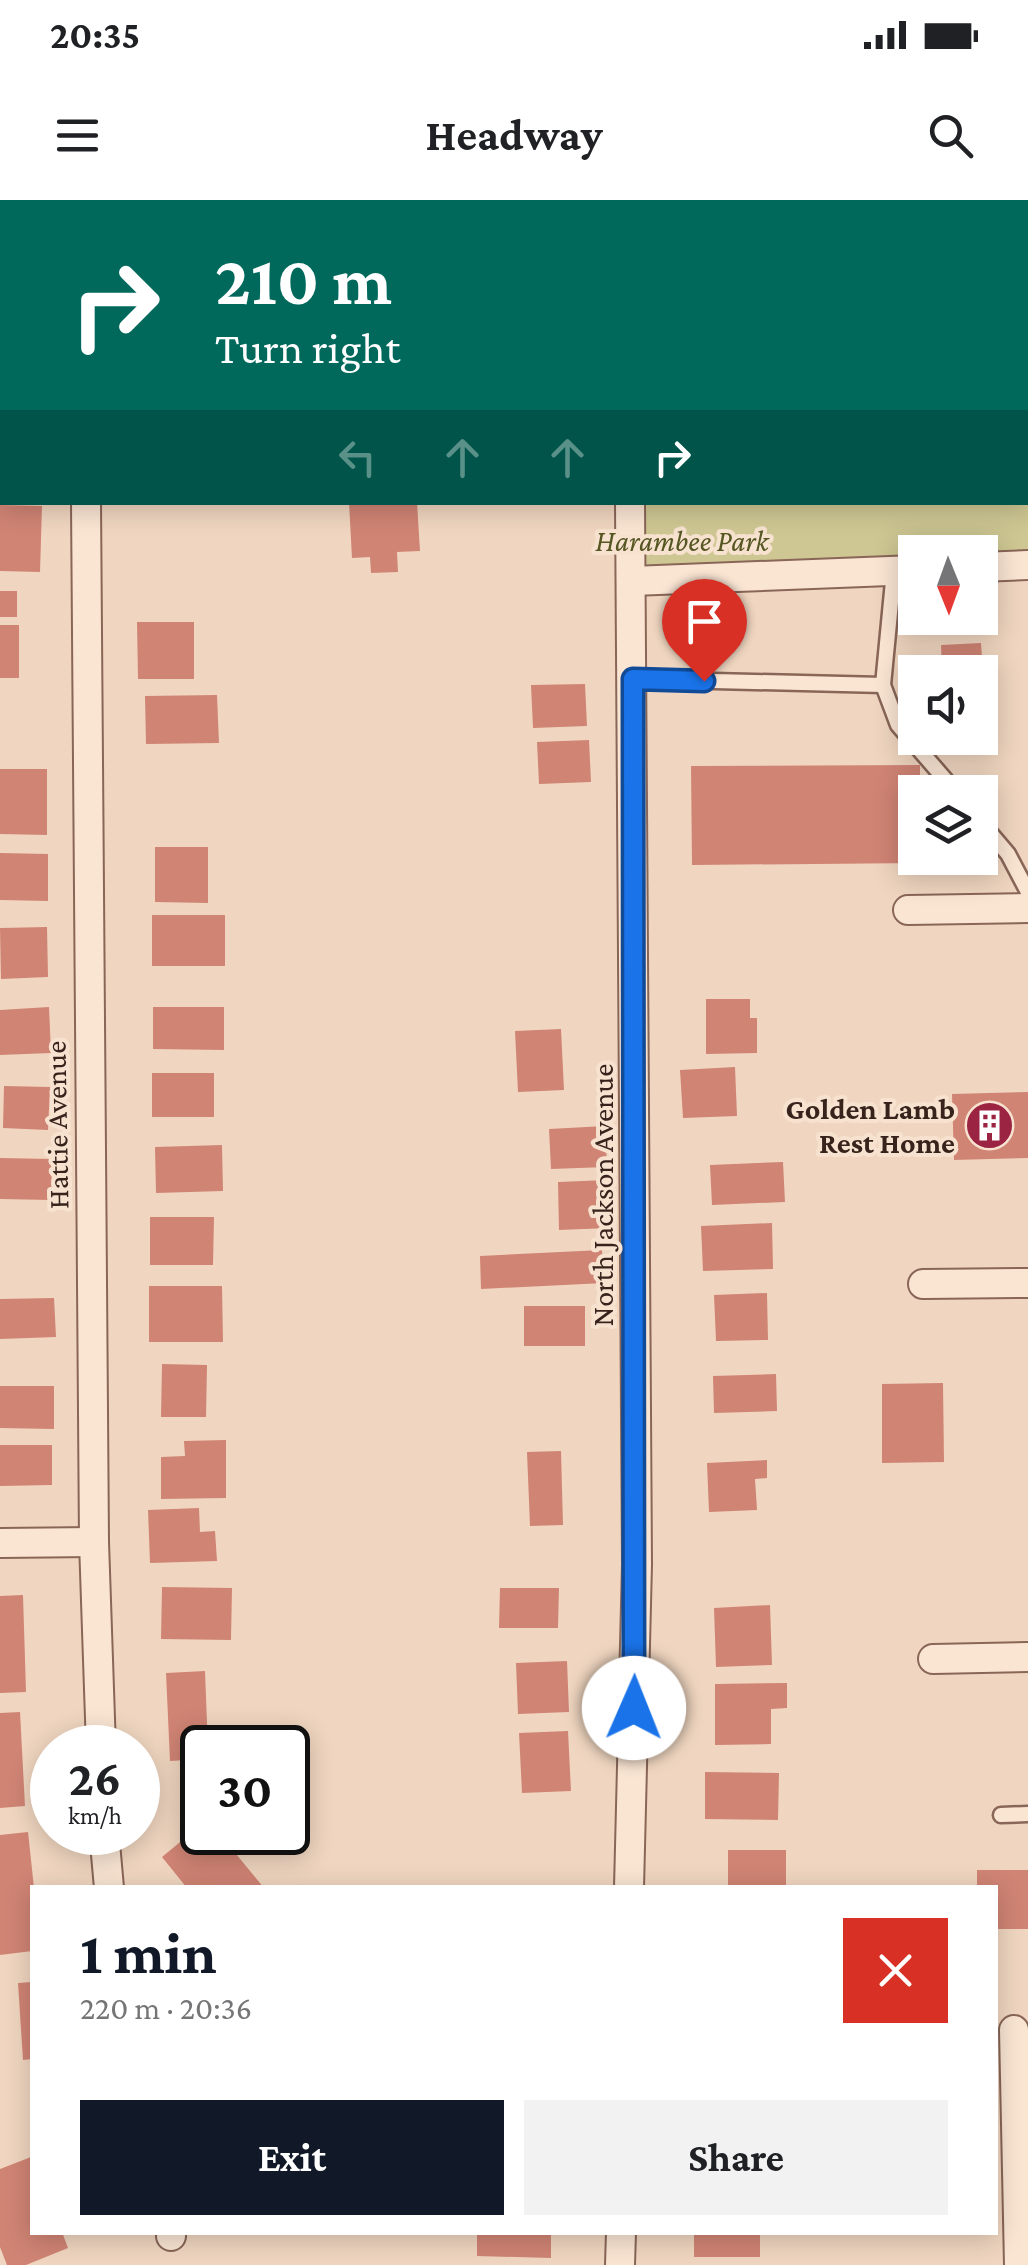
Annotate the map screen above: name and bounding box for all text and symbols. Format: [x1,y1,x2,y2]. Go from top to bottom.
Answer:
text: 20:35 [50,14,140,56]
icon: menu [50,108,105,163]
icon: search [923,108,978,163]
text: Headway [425,110,603,160]
icon: right [50,240,180,370]
text: 210 m [215,241,392,319]
text: Turn right [215,323,400,373]
icon: left [330,430,385,485]
icon: ahead [435,430,490,485]
icon: ahead [540,430,595,485]
icon: right [645,430,700,485]
park label: Harambee Park [595,524,771,557]
north arrow [898,535,998,635]
map controls [898,535,998,875]
pin [662,579,747,682]
icon: arrive [677,594,732,649]
button: sound [898,655,998,755]
button: layers [898,775,998,875]
street label: Hattie Avenue [39,1040,74,1210]
street label: North Jackson Avenue [586,1064,619,1326]
place label: Golden Lamb Rest Home [785,1092,955,1159]
building icon: Golden Lamb Rest Home [964,1100,1016,1152]
position arrow [582,1656,686,1760]
speed limit sign: 30 [180,1725,310,1855]
text: 26 [69,1750,121,1806]
text: km/h [68,1802,122,1829]
button: close [843,1918,948,2023]
text: 1 min [80,1919,217,1986]
text: 220 m · 20:36 [80,1990,252,2026]
button: Exit [80,2100,504,2215]
button: Share [524,2100,948,2215]

